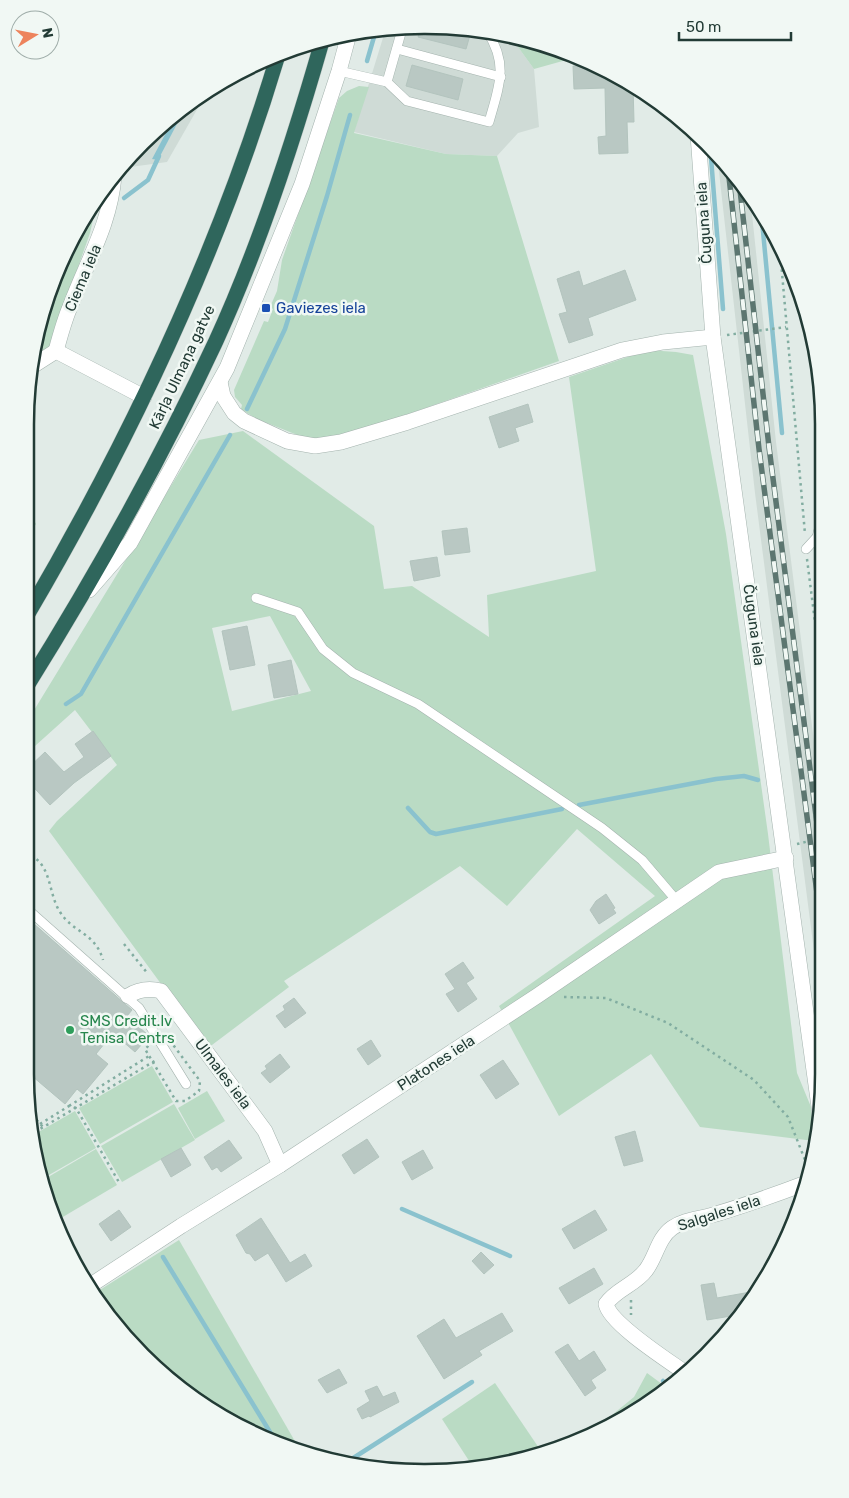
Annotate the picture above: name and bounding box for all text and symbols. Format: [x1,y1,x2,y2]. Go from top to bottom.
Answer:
north arrow [10,10,60,60]
scale bar [679,10,792,42]
text: 50 m [686,18,721,36]
text: N [38,26,57,39]
street label: Čuguna iela [692,181,716,265]
street label: Ciema iela [61,242,105,314]
place label: Gaviezes iela [276,299,366,317]
street label: Kārļa Ulmaņa gatve [145,302,219,432]
marker: Gaviezes iela [260,302,272,314]
street label: Čuguna iela [739,583,769,667]
place label: SMS Credit.lv Tenisa Centrs [80,1012,175,1047]
marker: SMS Credit.lv Tenisa Centrs [64,1024,76,1036]
street label: Platones iela [394,1031,478,1095]
street label: Ulmales iela [191,1035,255,1113]
street label: Salgales iela [675,1191,763,1235]

